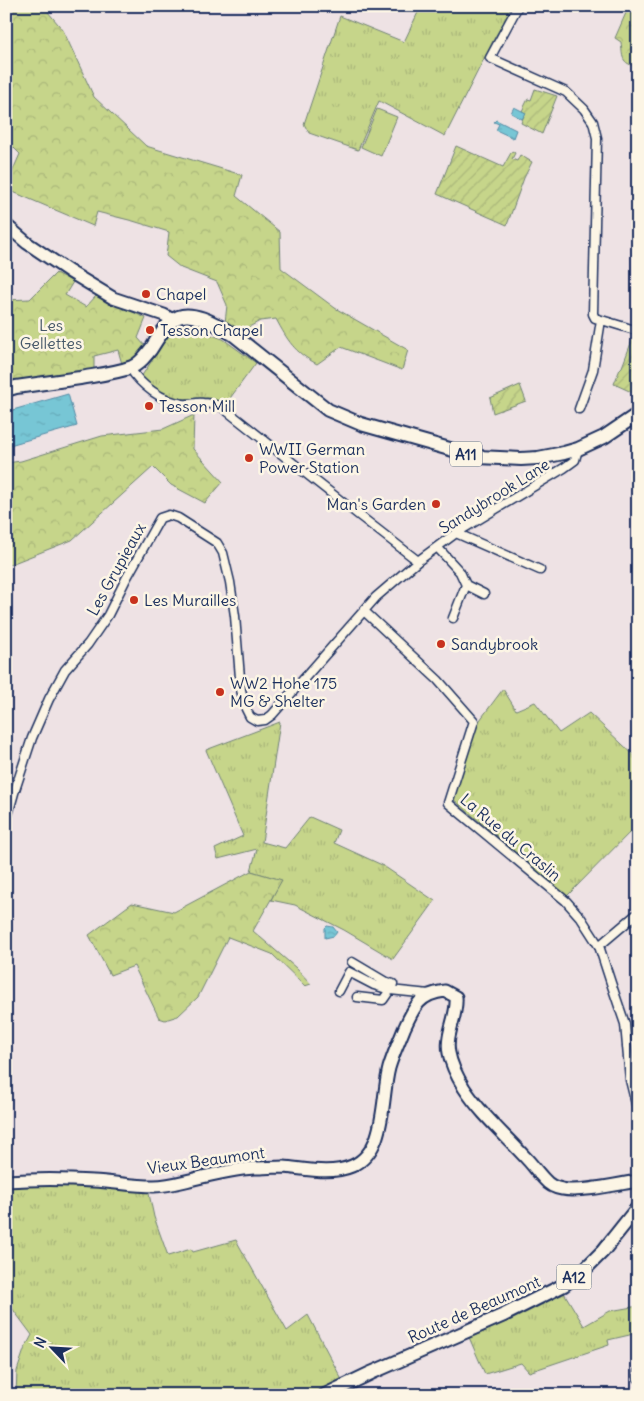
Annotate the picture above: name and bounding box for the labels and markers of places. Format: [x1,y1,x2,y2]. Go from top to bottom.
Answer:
place label: Chapel [156,284,206,304]
marker: Chapel [140,288,152,300]
place label: Tesson Chapel [160,320,263,340]
marker: Tesson Chapel [144,324,156,336]
place label: Tesson Mill [159,396,235,416]
marker: Tesson Mill [143,400,155,412]
place label: WWII German Power Station [259,439,365,477]
marker: WWII German Power Station [243,452,255,464]
place label: Man's Garden [327,494,426,514]
marker: Man's Garden [430,498,442,510]
place label: Les Murailles [144,590,236,610]
marker: Les Murailles [128,594,140,606]
place label: Sandybrook [451,634,538,654]
marker: Sandybrook [435,638,447,650]
place label: WW2 Hohe 175 MG & Shelter [230,673,337,711]
marker: WW2 Hohe 175 MG & Shelter [214,686,226,698]

